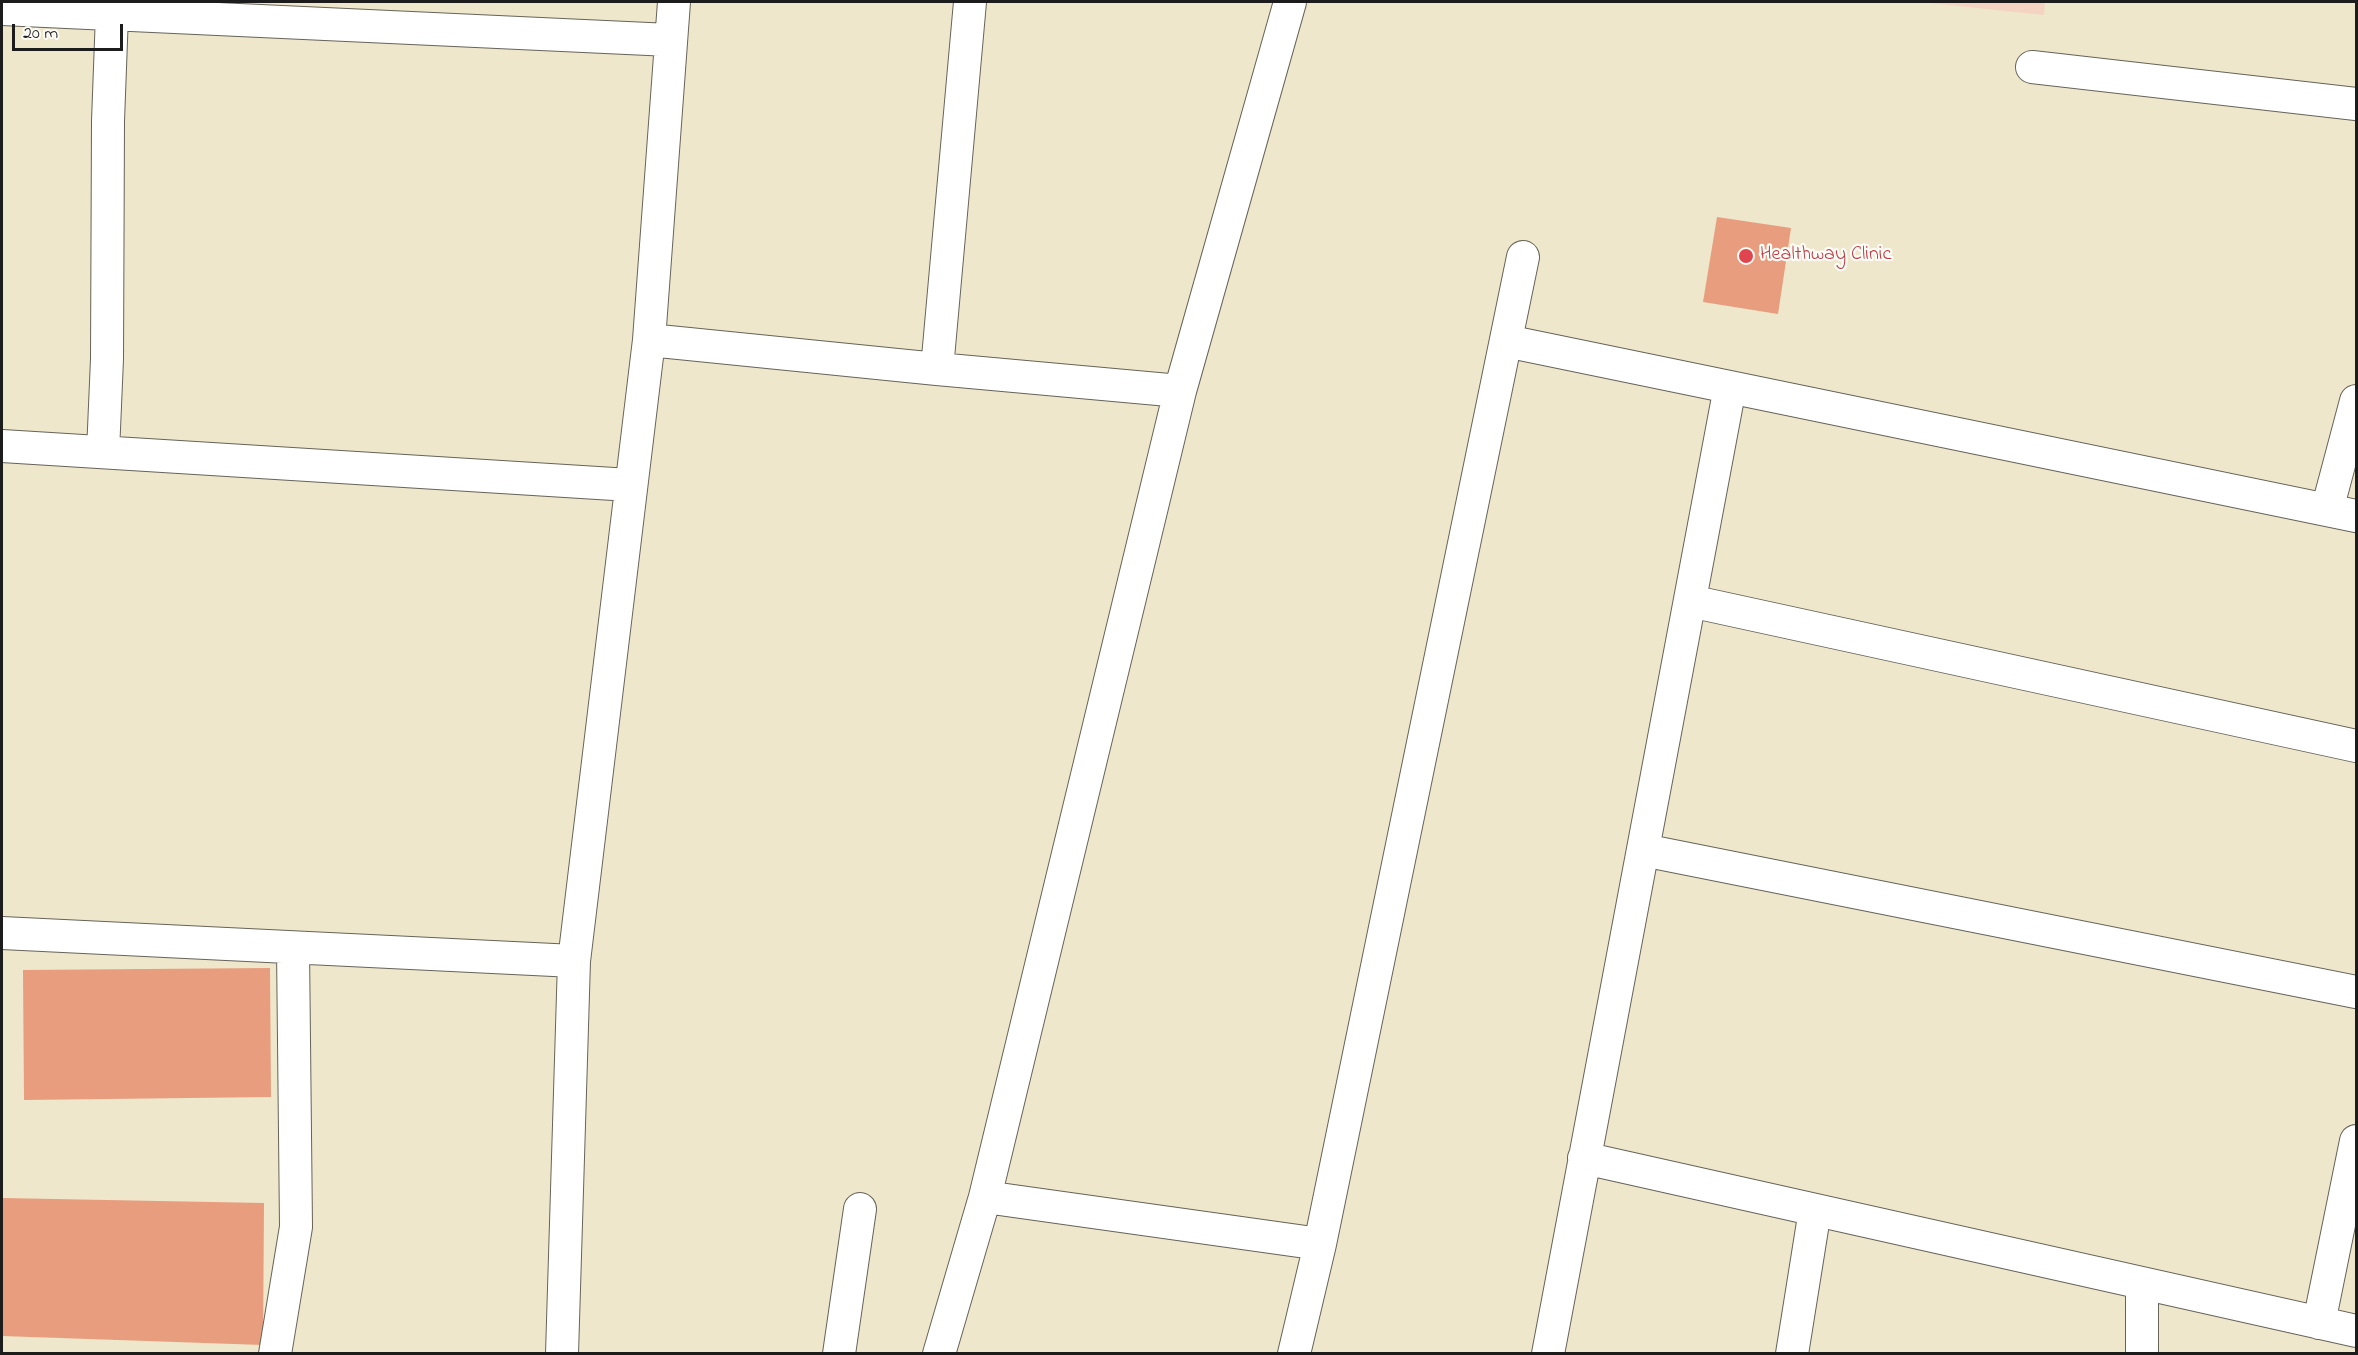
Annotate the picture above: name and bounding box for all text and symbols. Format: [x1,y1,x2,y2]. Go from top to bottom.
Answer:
scale bar [15,12,126,50]
text: 20 m [23,21,58,47]
place label: Healthway Clinic [1760,244,1891,268]
marker: Healthway Clinic [1737,247,1755,265]

